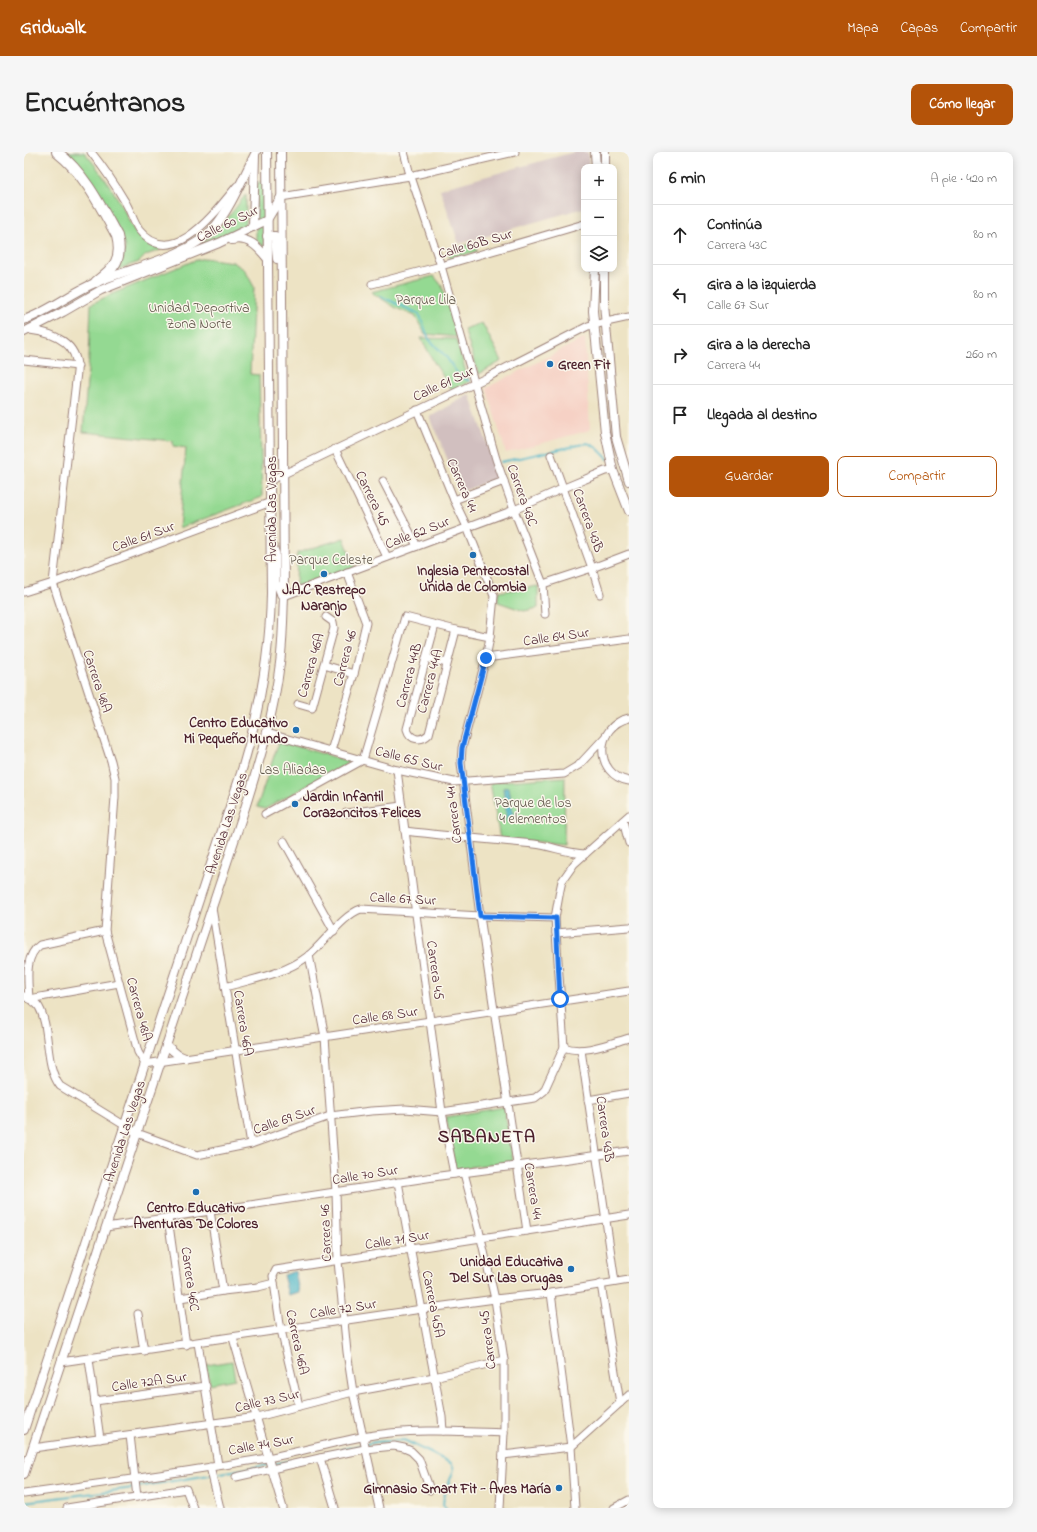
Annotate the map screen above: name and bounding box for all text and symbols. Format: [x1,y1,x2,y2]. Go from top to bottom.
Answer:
text: Gridwalk [20,15,86,42]
text: Mapa [847,18,879,39]
text: Capas [901,18,938,39]
text: Compartir [960,18,1017,39]
text: Encuéntranos [24,84,185,125]
button: Cómo llegar [911,84,1013,125]
map controls [581,164,617,272]
button: + [581,164,617,200]
text: 6 min [669,166,705,191]
text: A pie · 420 m [930,169,997,188]
street label: Calle 60 Sur [193,200,263,248]
button: − [581,200,617,236]
text: Continúa [707,214,762,236]
street label: Calle 60B Sur [436,224,516,265]
icon: ahead [669,224,691,246]
text: 80 m [973,225,997,244]
button: layers [581,236,617,272]
text: Carrera 43C [707,236,767,255]
text: Gira a la izquierda [707,274,816,296]
icon: left [669,284,691,306]
text: 80 m [973,285,997,304]
park label: Parque Lila [396,290,456,311]
text: Calle 67 Sur [707,296,769,315]
park label: Unidad Deportiva Zona Norte [148,298,250,335]
text: Gira a la derecha [707,334,810,356]
icon: right [669,344,691,366]
text: 260 m [966,345,997,364]
place label: Green Fit [558,355,611,376]
text: Carrera 44 [707,356,760,375]
marker: Green Fit [545,359,555,369]
street label: Calle 61 Sur [410,361,478,408]
icon: arrive [669,404,691,426]
text: Llegada al destino [707,404,817,426]
street label: Carrera 44 [440,455,483,516]
street label: Avenida Las Vegas [262,456,284,562]
button: Guardar [669,456,829,497]
button: Compartir [837,456,997,497]
street label: Carrera 43C [501,461,543,530]
street label: Carrera 45 [349,467,394,530]
street label: Carrera 43B [566,486,609,555]
street label: Calle 62 Sur [382,511,453,555]
street label: Calle 61 Sur [109,516,178,558]
park label: Parque Celeste [289,550,373,571]
marker: Inglesia Pentecostal Unida de Colombia [468,550,478,560]
place label: Inglesia Pentecostal Unida de Colombia [417,561,530,598]
marker: J.A.C Restrepo Naranjo [319,569,329,579]
place label: J.A.C Restrepo Naranjo [282,580,366,617]
street label: Calle 64 Sur [522,622,591,653]
street label: Carrera 46 [328,628,363,689]
street label: Carrera 46A [292,631,331,700]
street label: Carrera 44B [391,641,428,710]
street label: Carrera 48A [77,647,117,716]
street label: Carrera 44A [412,647,449,716]
route end [477,649,495,667]
place label: Centro Educativo Mi Pequeño Mundo [184,713,288,750]
marker: Centro Educativo Mi Pequeño Mundo [291,725,301,735]
street label: Calle 65 Sur [373,741,445,778]
park label: Las Aliadas [260,760,326,781]
street label: Avenida Las Vegas [201,770,255,878]
street label: Carrera 44 [441,785,468,844]
place label: Jardin Infantil Corazoncitos Felices [303,787,421,824]
park label: Parque de los 4 elementos [494,793,572,830]
marker: Jardin Infantil Corazoncitos Felices [290,799,300,809]
street label: Calle 67 Sur [369,887,437,912]
street label: Carrera 45 [420,939,449,1001]
street label: Carrera 48A [120,975,157,1044]
street label: Carrera 46A [227,989,258,1058]
route start [551,990,569,1008]
street label: Calle 68 Sur [351,1001,420,1031]
street label: Avenida Las Vegas [99,1078,153,1186]
street label: Carrera 43B [589,1095,620,1164]
street label: Calle 69 Sur [250,1100,319,1141]
district label: SABANETA [438,1125,536,1151]
street label: Calle 70 Sur [331,1160,400,1191]
street label: Carrera 44 [518,1161,547,1221]
marker: Centro Educativo Aventuras De Colores [191,1187,201,1197]
place label: Centro Educativo Aventuras De Colores [134,1198,258,1235]
street label: Carrera 46 [315,1204,338,1262]
street label: Calle 71 Sur [364,1225,431,1256]
street label: Carrera 46C [175,1245,204,1313]
place label: Unidad Educativa Del Sur Las Orugas [449,1252,563,1291]
marker: Unidad Educativa Del Sur Las Orugas [566,1264,576,1274]
street label: Carrera 45A [416,1269,449,1340]
street label: Calle 72 Sur [308,1294,379,1325]
street label: Carrera 46A [279,1308,314,1377]
street label: Carrera 45 [474,1309,503,1371]
street label: Calle 72A Sur [110,1367,189,1398]
street label: Calle 73 Sur [233,1384,303,1419]
street label: Calle 74 Sur [227,1429,296,1462]
place label: Gimnasio Smart Fit - Aves María [364,1479,551,1500]
marker: Gimnasio Smart Fit - Aves María [554,1483,564,1493]

